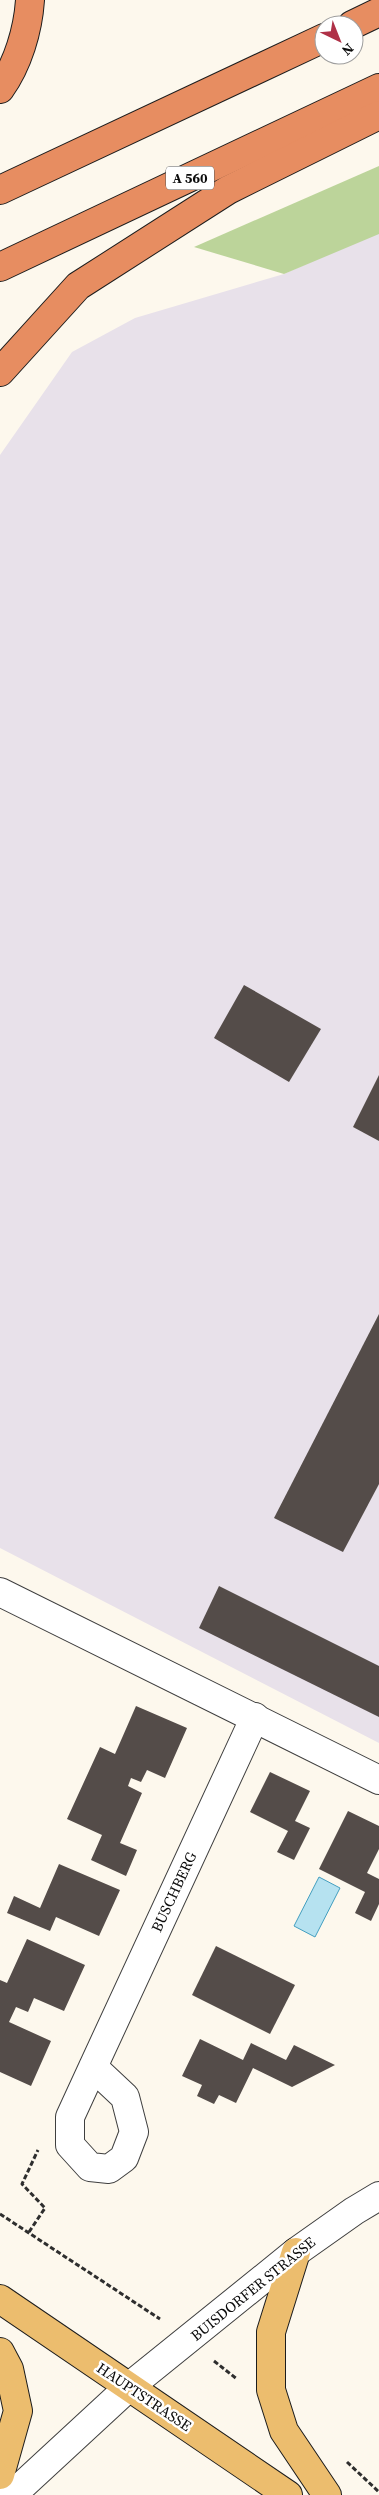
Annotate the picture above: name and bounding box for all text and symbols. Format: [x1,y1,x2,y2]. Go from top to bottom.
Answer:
north arrow [314,15,364,65]
text: N [337,39,358,60]
road number: A 560 [166,167,214,190]
street label: BUSCHBERG [146,1848,201,1935]
street label: BUISDORFER STRASSE [186,2232,319,2346]
street label: HAUPTSTRASSE [93,2357,196,2436]

